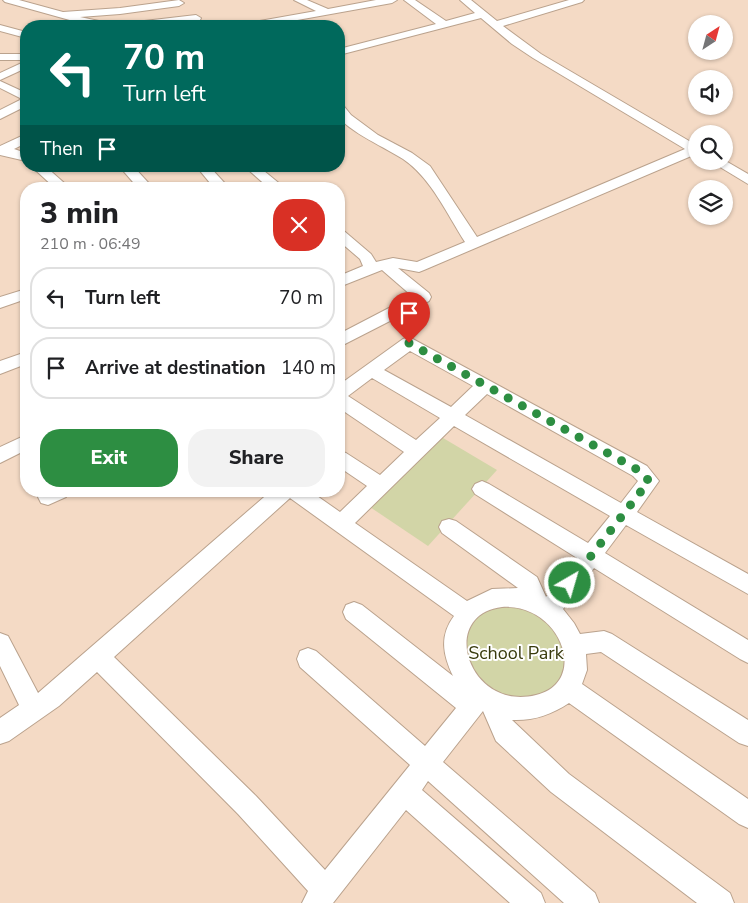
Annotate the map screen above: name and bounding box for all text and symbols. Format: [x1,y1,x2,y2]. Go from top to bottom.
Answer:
north arrow [688,15,732,60]
map controls [688,15,733,225]
text: 70 m [123,34,205,81]
icon: left [40,40,105,105]
button: sound [688,70,733,115]
text: Turn left [123,79,206,109]
button: search [688,125,733,170]
icon: arrive [93,135,121,163]
text: Then [40,136,83,162]
button: layers [688,180,733,225]
text: 3 min [40,193,119,234]
button: close [273,199,325,251]
text: 210 m · 06:49 [40,233,141,255]
icon: left [42,284,70,312]
text: Turn left [85,285,160,311]
text: 70 m [279,285,323,311]
pin [388,292,430,343]
icon: arrive [395,299,423,327]
icon: arrive [42,354,70,382]
text: Arrive at destination [85,355,266,381]
text: 140 m [281,355,336,381]
button: Exit [40,429,178,487]
button: Share [188,429,325,487]
position arrow [543,556,595,608]
park label: School Park [468,641,565,665]

